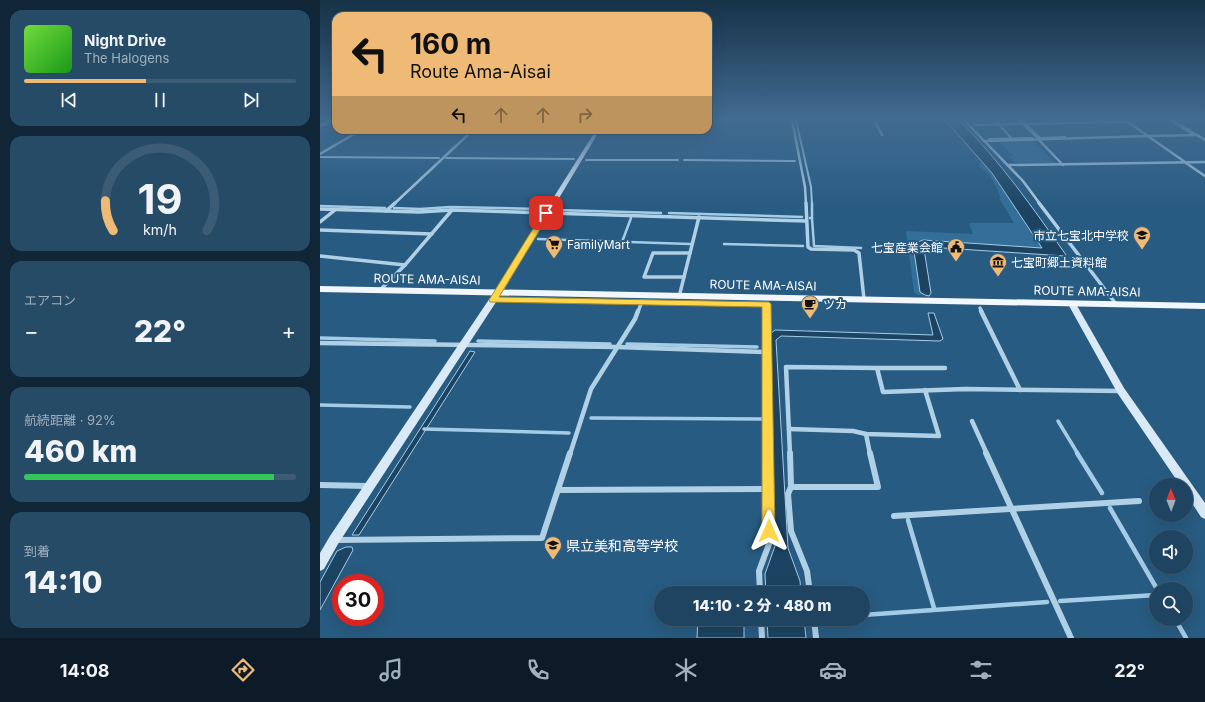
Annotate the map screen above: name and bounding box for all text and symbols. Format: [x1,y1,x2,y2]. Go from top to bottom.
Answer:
text: 160 m [410,27,491,61]
icon: left [344,28,396,80]
text: Night Drive [84,31,166,50]
text: The Halogens [84,50,169,66]
text: Route Ama-Aisai [410,61,551,82]
icon: previous [58,89,80,111]
icon: pause [149,89,171,111]
icon: next [240,89,262,111]
icon: left [448,104,470,126]
icon: ahead [490,104,512,126]
icon: ahead [532,104,554,126]
icon: right [574,104,596,126]
text: 19 [138,174,182,224]
pin [529,196,563,230]
icon: arrive [535,202,557,224]
text: km/h [143,221,177,238]
school or university icon: 市立七宝北中学校 [1132,225,1152,250]
place label: 市立七宝北中学校 [1033,228,1129,243]
supermarket icon: FamilyMart [544,234,564,259]
place label: FamilyMart [567,237,630,252]
public building icon: 七宝産業会館 [946,237,966,262]
place label: 七宝産業会館 [871,240,943,255]
museum icon: 七宝町郷土資料館 [988,252,1008,277]
place label: 七宝町郷土資料館 [1011,255,1107,270]
street label: ROUTE AMA-AISAI [373,271,481,287]
street label: ROUTE AMA-AISAI [709,277,817,293]
street label: ROUTE AMA-AISAI [1033,283,1141,299]
text: エアコン [24,292,76,308]
cafe icon: ツカ [800,294,820,319]
place label: ツカ [823,297,847,312]
text: 22° [134,313,186,349]
text: − [24,318,39,344]
text: + [281,318,296,344]
text: 航続距離 · 92% [24,412,116,428]
text: 460 km [24,433,137,469]
north arrow [1149,478,1193,522]
map controls [1149,478,1193,626]
position arrow [748,510,790,552]
button: sound [1149,530,1193,574]
school or university icon: 県立美和高等学校 [543,535,563,560]
place label: 県立美和高等学校 [566,537,678,554]
text: 到着 [24,543,50,559]
text: 14:10 [24,564,102,600]
speed limit sign: 30 [332,574,384,626]
button: search [1149,582,1193,626]
text: 14:10 · 2 分 · 480 m [693,596,831,615]
icon: directions [229,656,257,684]
icon: music [377,656,405,684]
icon: phone [524,656,552,684]
icon: climate [672,656,700,684]
icon: car [819,656,847,684]
icon: filters [967,656,995,684]
text: 14:08 [60,660,110,681]
text: 22° [1114,660,1145,681]

